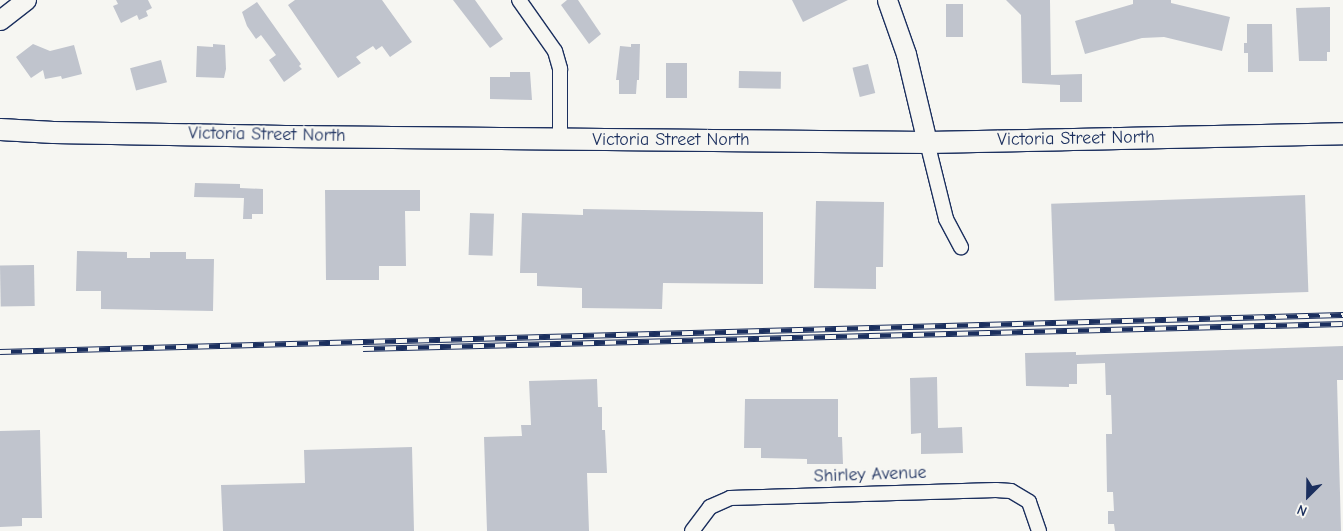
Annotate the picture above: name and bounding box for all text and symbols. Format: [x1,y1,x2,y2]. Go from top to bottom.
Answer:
street label: Victoria Street North [188,123,346,147]
street label: Victoria Street North [997,127,1155,151]
street label: Victoria Street North [592,129,750,151]
street label: Shirley Avenue [813,462,927,488]
north arrow [1283,471,1333,521]
text: N [1294,501,1309,520]

